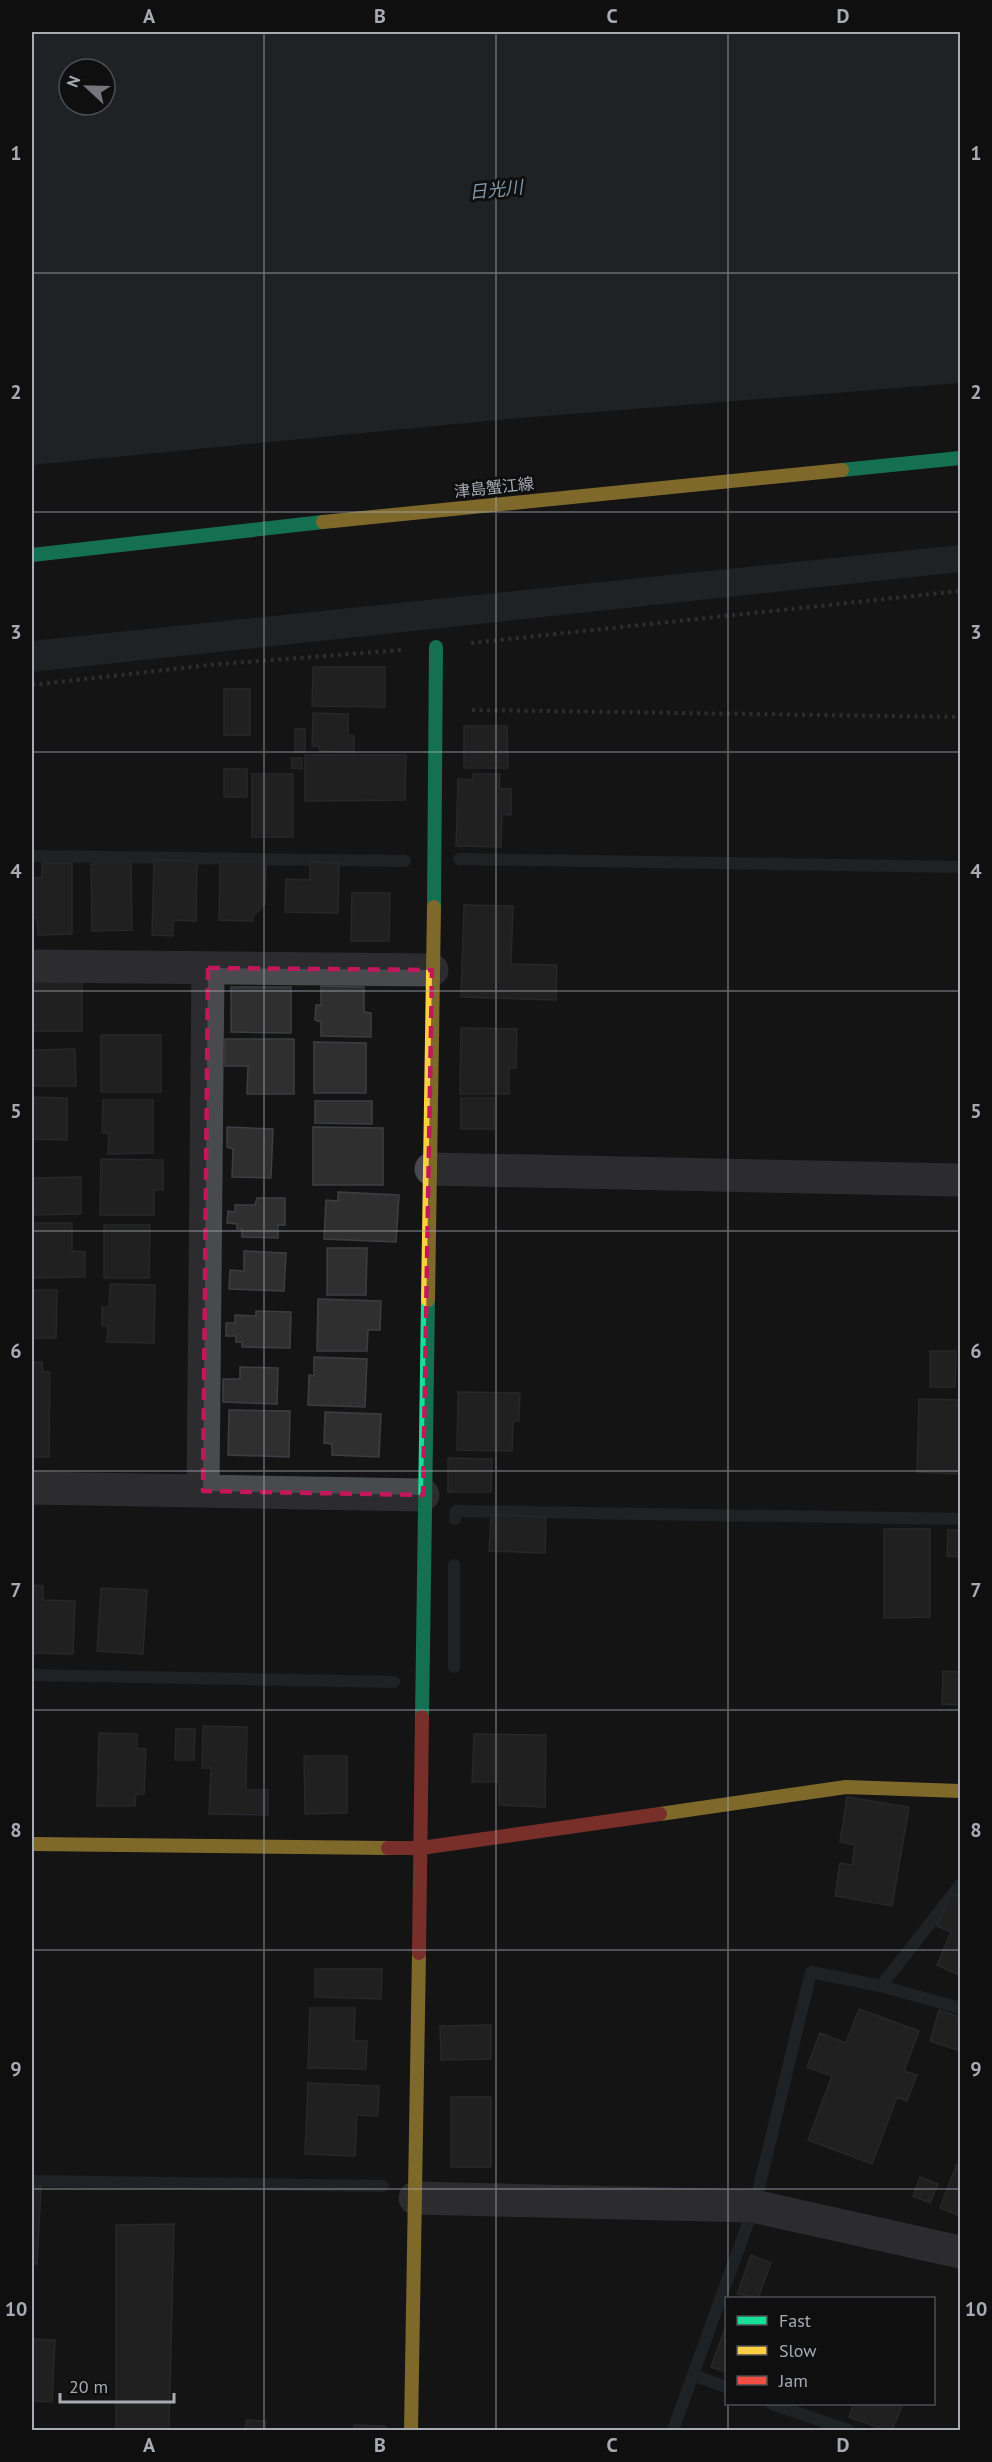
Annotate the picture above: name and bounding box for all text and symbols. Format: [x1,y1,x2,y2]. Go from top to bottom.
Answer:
text: A [143,3,156,29]
text: B [374,3,386,29]
text: C [606,3,618,29]
text: D [837,3,850,29]
north arrow [57,57,117,117]
text: N [62,73,84,90]
text: 1 [10,140,22,166]
text: 1 [970,140,982,166]
water label: 日光川 [468,175,526,204]
text: 2 [10,379,22,405]
text: 2 [970,379,982,405]
street label: 津島蟹江線 [453,473,535,501]
text: 3 [10,619,22,645]
text: 3 [970,619,982,645]
text: 4 [10,858,22,884]
text: 4 [970,858,982,884]
text: 5 [10,1098,22,1124]
text: 5 [970,1098,982,1124]
text: 6 [10,1338,22,1364]
text: 6 [970,1338,982,1364]
text: 7 [10,1577,22,1603]
text: 7 [970,1577,982,1603]
text: 8 [10,1817,22,1843]
text: 8 [970,1817,982,1843]
text: 9 [10,2056,22,2082]
text: 9 [970,2056,982,2082]
text: 10 [5,2296,27,2322]
text: 10 [965,2296,987,2322]
legend [725,2297,935,2405]
text: Fast [779,2309,811,2332]
text: Slow [779,2339,817,2362]
scale bar [60,2366,174,2404]
text: Jam [778,2369,808,2392]
text: 20 m [69,2375,108,2398]
text: A [143,2432,156,2458]
text: B [374,2432,386,2458]
text: C [606,2432,618,2458]
text: D [837,2432,850,2458]

